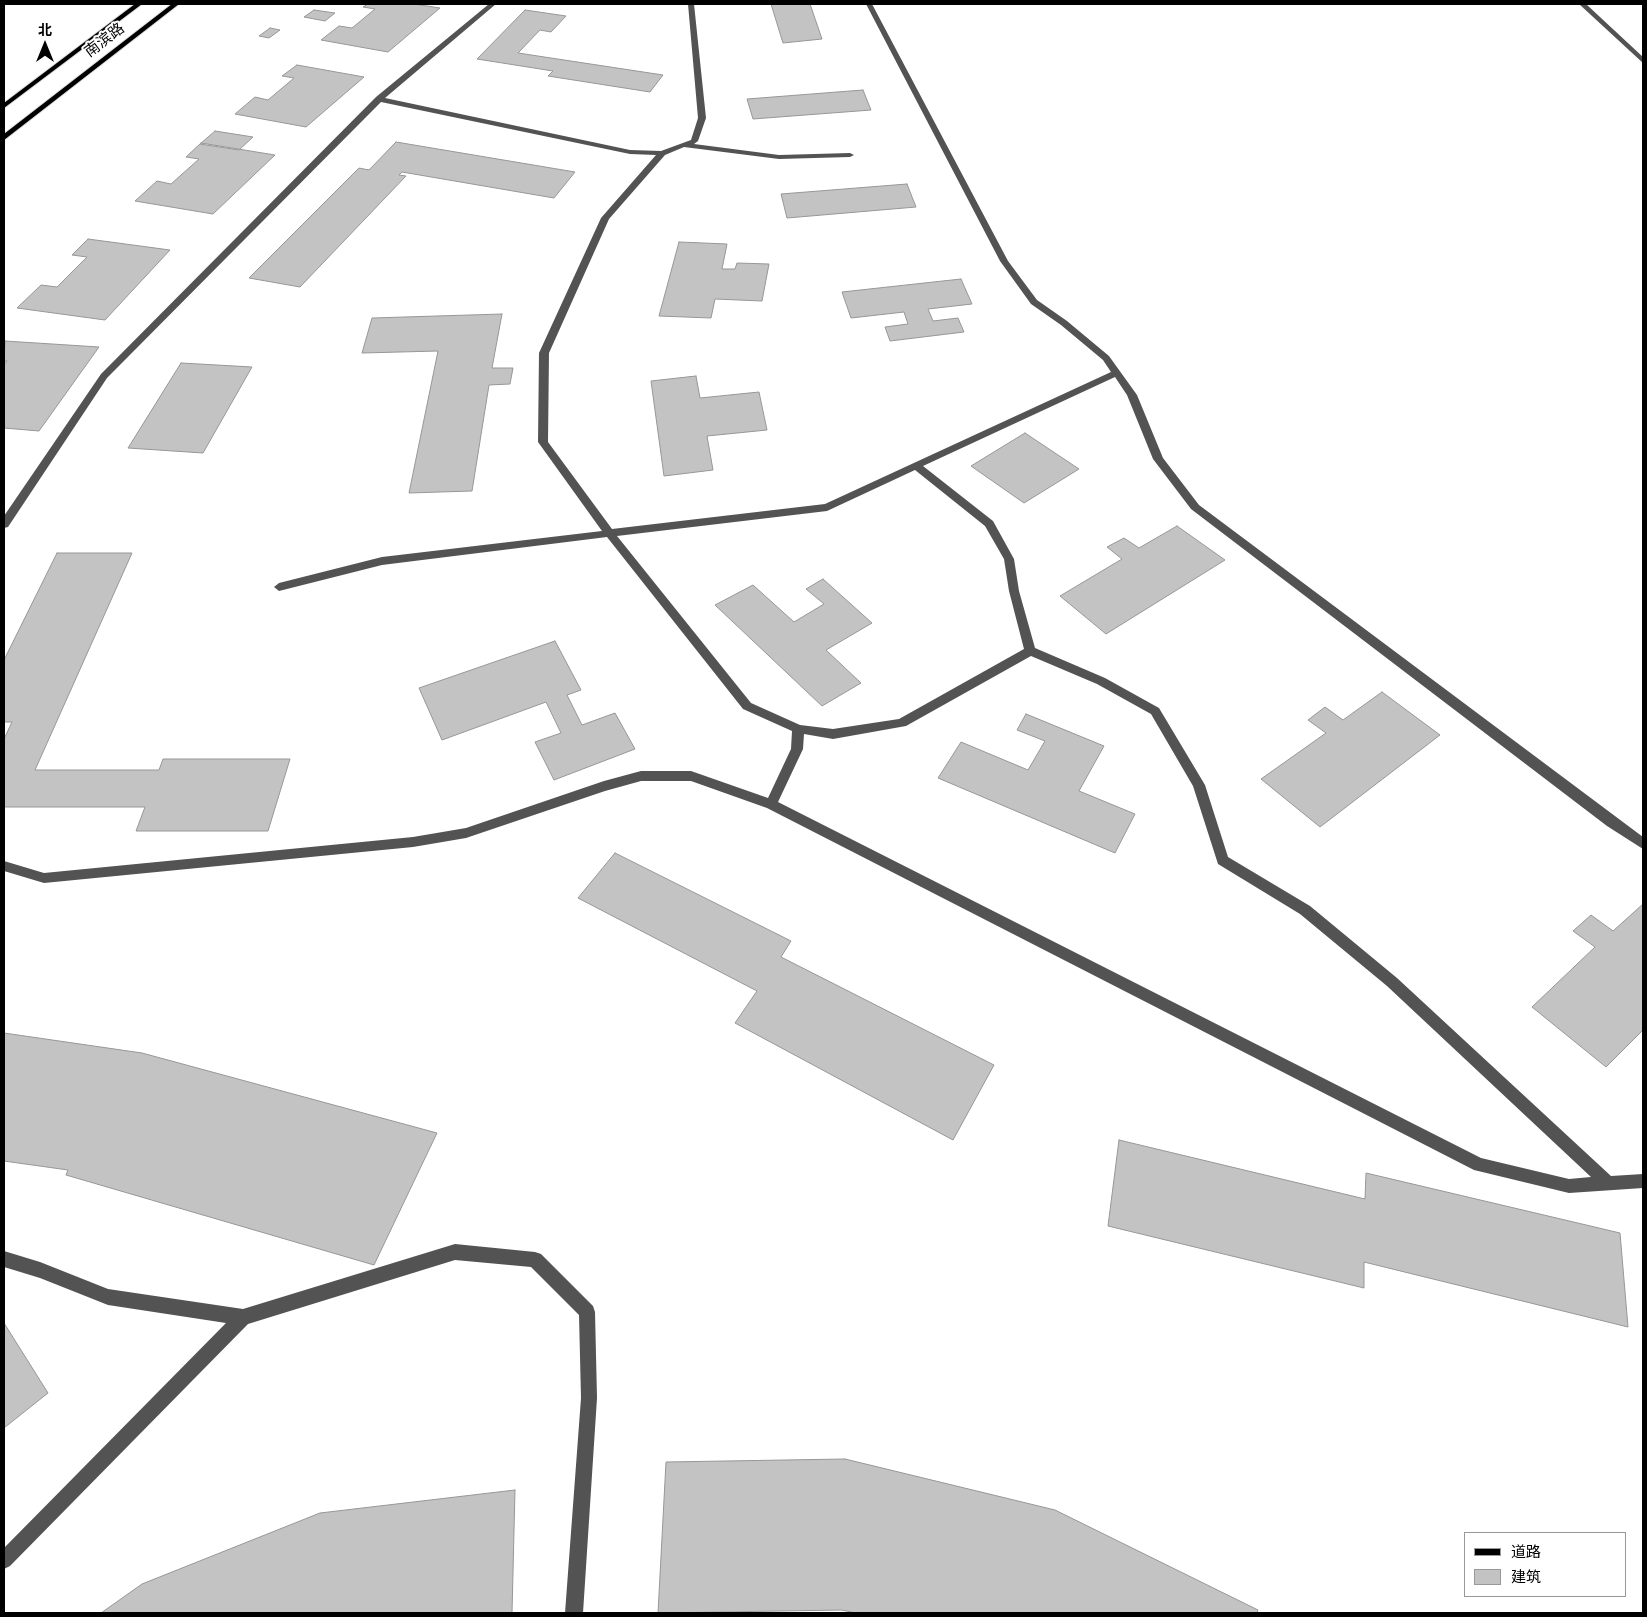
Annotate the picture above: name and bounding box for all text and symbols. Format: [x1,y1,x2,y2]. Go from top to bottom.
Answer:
north arrow [20,20,70,70]
text: 北 [38,20,52,40]
street label: 南滨路 [82,20,128,62]
legend [1464,1532,1627,1597]
text: 道路 [1511,1541,1541,1563]
text: 建筑 [1511,1566,1541,1588]

